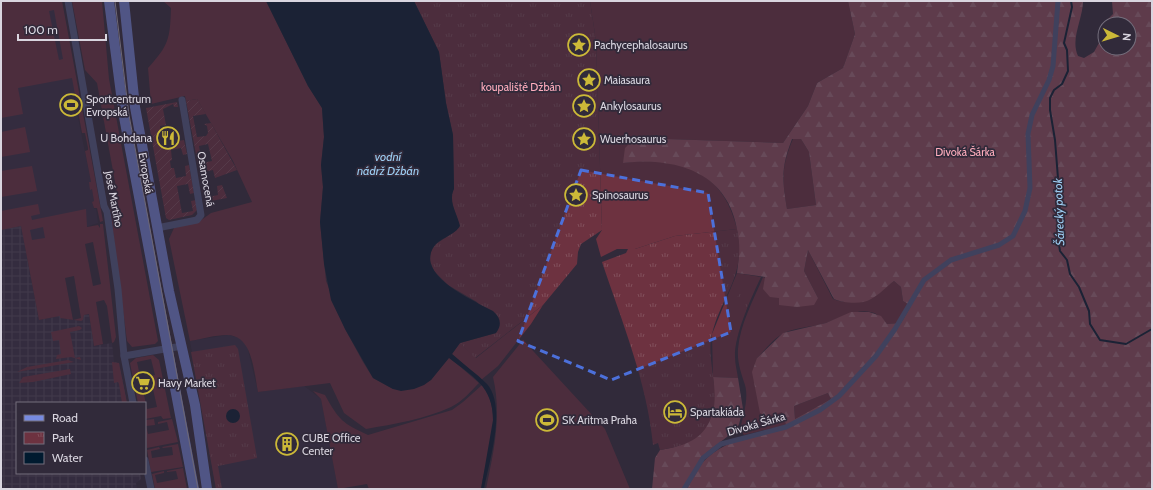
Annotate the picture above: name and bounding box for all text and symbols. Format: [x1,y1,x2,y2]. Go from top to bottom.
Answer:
scale bar [18,16,106,42]
north arrow [1097,16,1137,56]
text: 100 m [24,22,58,37]
place icon: Pachycephalosaurus [566,32,592,58]
text: N [1120,32,1134,41]
place label: Pachycephalosaurus [594,38,688,52]
place icon: Maiasaura [576,67,602,93]
place label: Maiasaura [604,73,651,87]
park label: koupaliště Džbán [481,80,561,94]
sports icon: Sportcentrum Evropská [58,92,84,118]
place label: Sportcentrum Evropská [86,92,151,119]
place icon: Ankylosaurus [571,93,597,119]
place label: Ankylosaurus [600,99,662,113]
restaurant icon: U Bohdana [155,125,181,151]
place icon: Wuerhosaurus [571,126,597,152]
place label: U Bohdana [100,131,153,145]
place label: Wuerhosaurus [600,132,667,146]
park label: Divoká Šárka [935,145,996,159]
water label: vodní nádrž Džbán [357,149,419,178]
street label: Osamocená [194,150,218,208]
street label: Evropská [135,151,157,195]
street label: José Martího [101,169,126,228]
water label: Šárecký potok [1050,177,1067,246]
place icon: Spinosaurus [563,182,589,208]
place label: Spinosaurus [592,188,649,202]
supermarket icon: Havy Market [130,370,156,396]
place label: Havy Market [158,376,216,390]
hotel icon: Spartakiáda [662,399,688,425]
legend [16,402,146,474]
place label: Spartakiáda [690,405,745,419]
sports icon: SK Aritma Praha [534,407,560,433]
street label: Divoká Šárka [725,409,787,439]
text: Road [52,410,78,425]
place label: SK Aritma Praha [562,413,638,427]
text: Park [52,430,74,445]
building icon: CUBE Office Center [274,431,300,457]
place label: CUBE Office Center [302,431,361,458]
text: Water [52,450,83,465]

